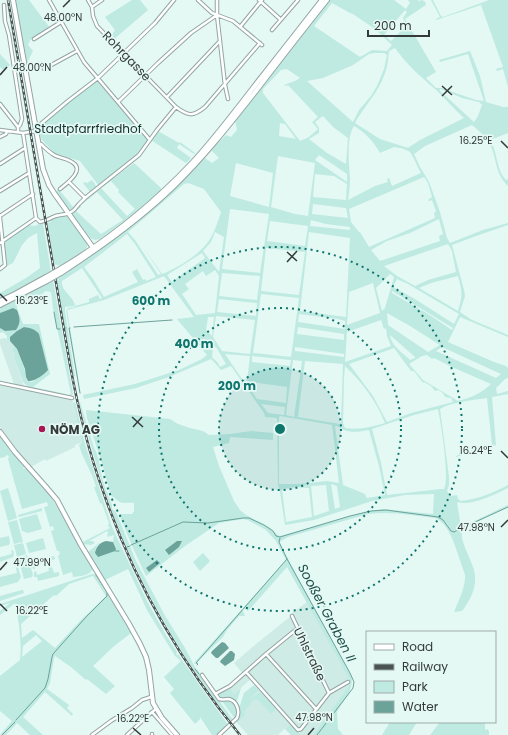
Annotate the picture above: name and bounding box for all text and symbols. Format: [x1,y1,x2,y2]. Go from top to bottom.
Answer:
text: 48.00°N [44,10,82,25]
scale bar [368,12,429,38]
text: 200 m [374,17,412,34]
street label: Rohrgasse [99,27,155,85]
text: 48.00°N [13,60,51,75]
park label: Stadtpfarrfriedhof [34,120,142,137]
text: 16.25°E [460,133,492,148]
text: 600 m [132,292,171,309]
text: 16.23°E [16,293,48,308]
text: 400 m [174,335,214,352]
text: 200 m [218,377,256,394]
place label: NÖM AG [50,421,100,438]
centre of rings [273,422,287,436]
marker: NÖM AG [37,424,47,434]
text: 16.24°E [460,443,492,458]
text: 47.98°N [457,520,495,535]
text: 47.99°N [13,555,51,570]
water label: Sooßer Graben II [293,561,361,666]
text: 16.22°E [16,603,48,618]
street label: Uhlstraße [290,624,330,684]
legend [366,631,496,723]
text: Road [402,638,433,655]
text: Railway [402,658,448,675]
text: Park [402,678,429,695]
text: Water [402,698,439,715]
text: 47.98°N [295,710,333,725]
text: 16.22°E [117,711,149,726]

